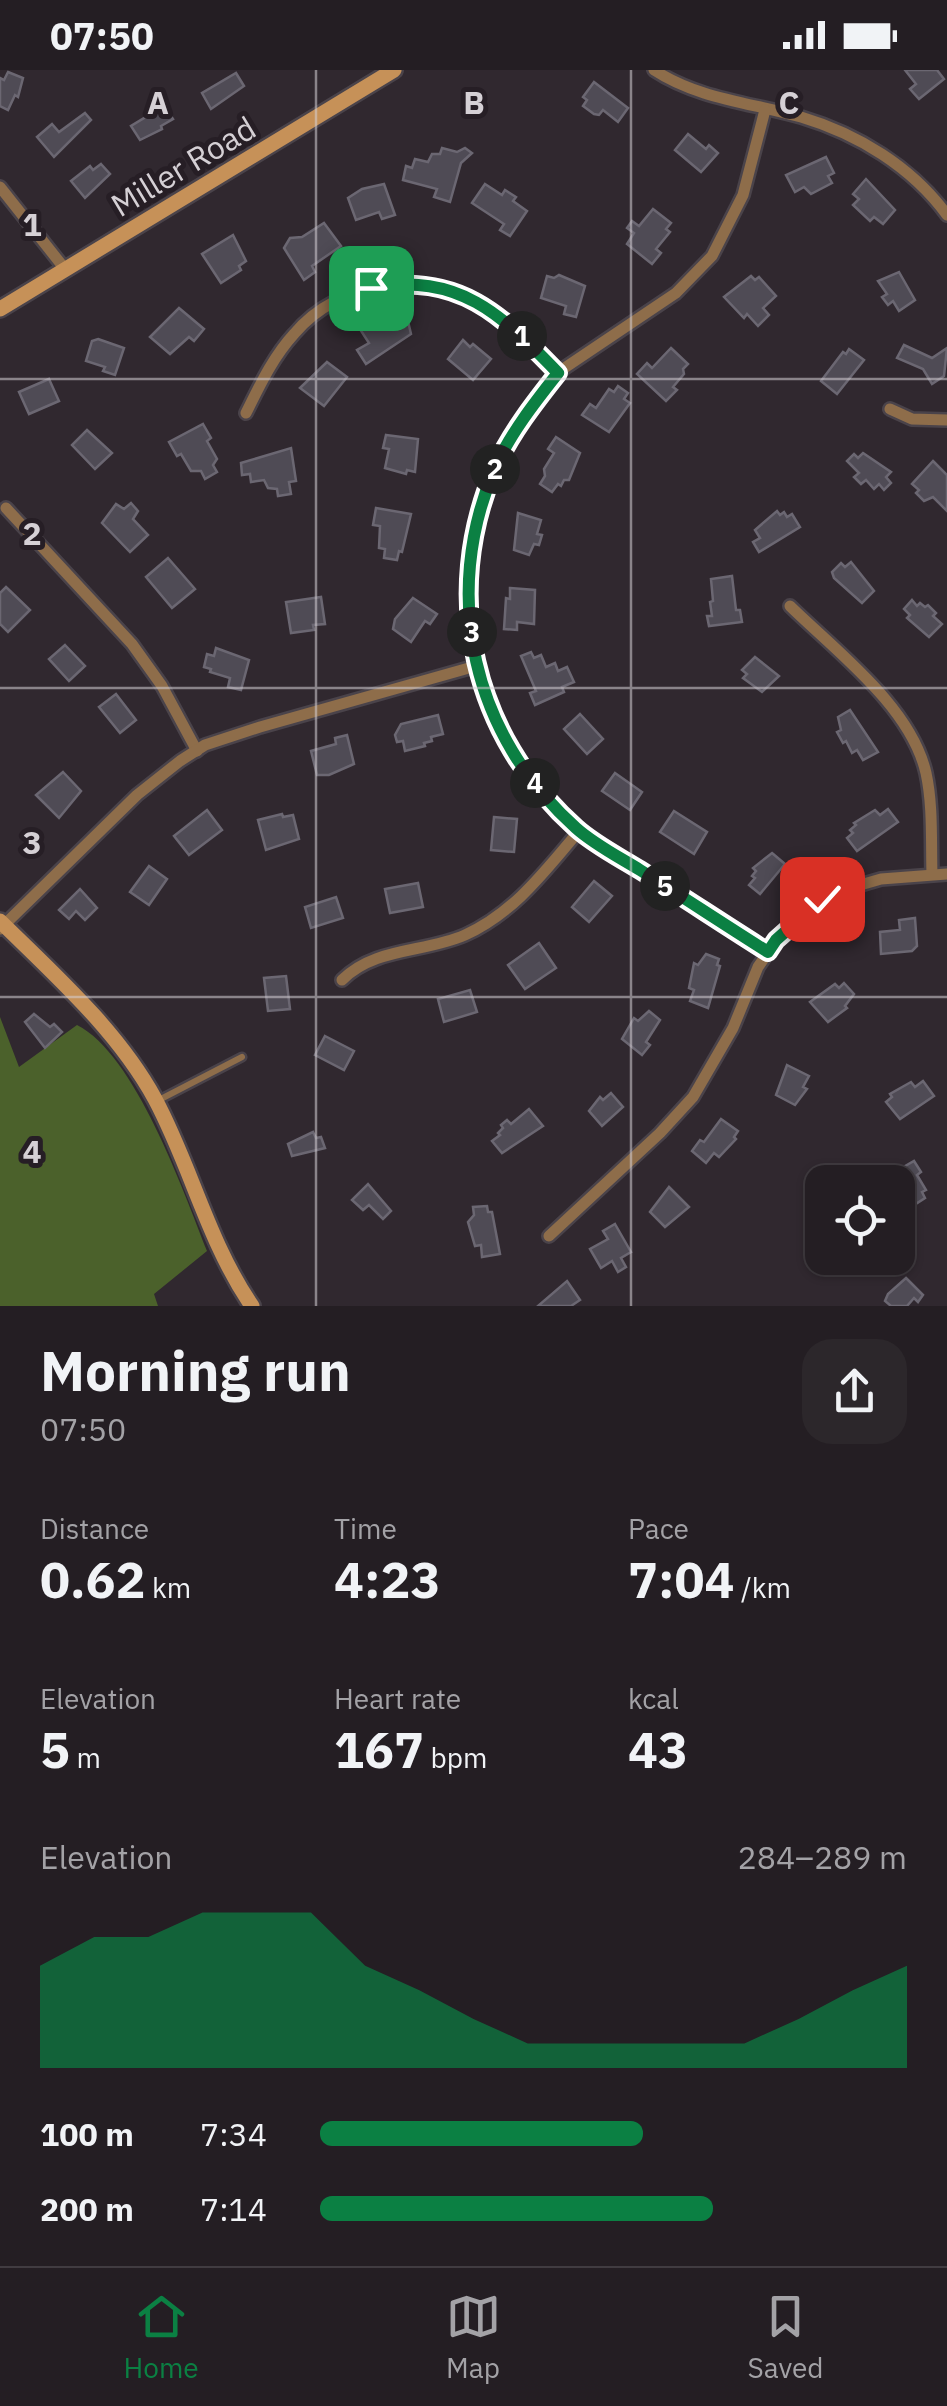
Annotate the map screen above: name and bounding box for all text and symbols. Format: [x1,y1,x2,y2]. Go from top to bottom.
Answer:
text: 07:50 [50,11,154,60]
text: A [147,81,169,123]
text: B [463,81,485,123]
text: C [779,81,799,123]
street label: Miller Road [103,106,263,226]
text: 1 [22,203,42,245]
pin [329,246,414,331]
icon: arrive [344,261,399,316]
pin: 1 [497,311,547,361]
text: 1 [514,317,530,354]
pin: 2 [470,444,520,494]
text: 2 [487,450,503,487]
text: 2 [22,512,42,554]
pin: 3 [447,607,497,657]
text: 3 [464,613,480,650]
pin: 4 [510,758,560,808]
text: 4 [527,764,543,801]
text: 3 [22,821,42,863]
pin [780,857,865,942]
pin: 5 [640,861,690,911]
text: 5 [657,867,673,904]
icon: check [795,872,850,927]
text: 4 [22,1130,42,1172]
map controls [805,1165,915,1275]
button: locate [805,1165,915,1275]
text: Morning run [40,1335,351,1406]
button: share [802,1339,907,1444]
text: 07:50 [40,1408,126,1450]
text: Distance [40,1510,149,1547]
text: Time [334,1510,397,1547]
text: Pace [628,1510,689,1547]
text: 0.62 [40,1547,146,1612]
text: 4:23 [334,1547,441,1612]
text: 7:04 [628,1547,735,1612]
text: km [146,1569,191,1606]
text: /km [735,1569,791,1606]
text: Elevation [40,1680,156,1717]
text: Heart rate [334,1680,461,1717]
text: kcal [628,1680,679,1717]
text: 5 [40,1717,70,1782]
text: 167 [334,1717,424,1782]
text: 43 [628,1717,688,1782]
text: m [70,1739,101,1776]
text: bpm [424,1739,488,1776]
text: Elevation [40,1836,173,1878]
text: 284–289 m [737,1836,907,1878]
text: 100 m [40,2113,134,2155]
text: 7:34 [200,2113,267,2155]
text: 200 m [40,2188,134,2230]
text: 7:14 [200,2188,267,2230]
tab: Home [123,2289,199,2386]
tab: Map [446,2289,501,2386]
tab: Saved [747,2289,824,2386]

